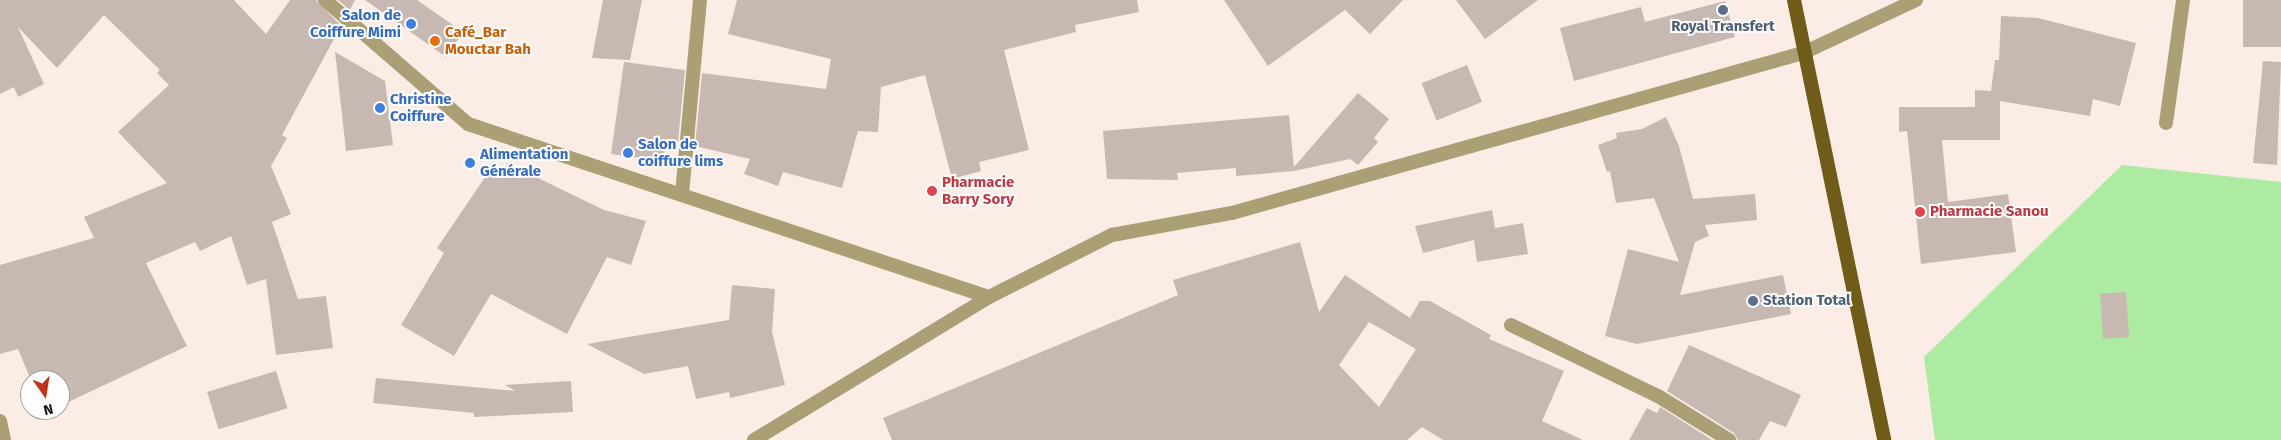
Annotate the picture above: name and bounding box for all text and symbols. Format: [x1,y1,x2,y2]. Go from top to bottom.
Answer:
marker: Royal Transfert [1717,4,1729,16]
place label: Salon de Coiffure Mimi [310,6,401,41]
marker: Salon de Coiffure Mimi [405,18,417,30]
place label: Royal Transfert [1671,18,1775,36]
place label: Café_Bar Mouctar Bah [445,23,531,58]
marker: Café_Bar Mouctar Bah [429,35,441,47]
place label: Christine Coiffure [390,90,452,125]
marker: Christine Coiffure [374,102,386,114]
place label: Salon de coiffure lims [638,135,723,170]
place label: Alimentation Générale [480,145,568,180]
marker: Salon de coiffure lims [622,147,634,159]
marker: Alimentation Générale [464,157,476,169]
place label: Pharmacie Barry Sory [942,173,1014,208]
marker: Pharmacie Barry Sory [926,185,938,197]
place label: Pharmacie Sanou [1930,203,2049,221]
marker: Pharmacie Sanou [1914,206,1926,218]
place label: Station Total [1763,292,1851,310]
marker: Station Total [1747,295,1759,307]
north arrow [20,370,70,420]
text: N [42,400,55,418]

